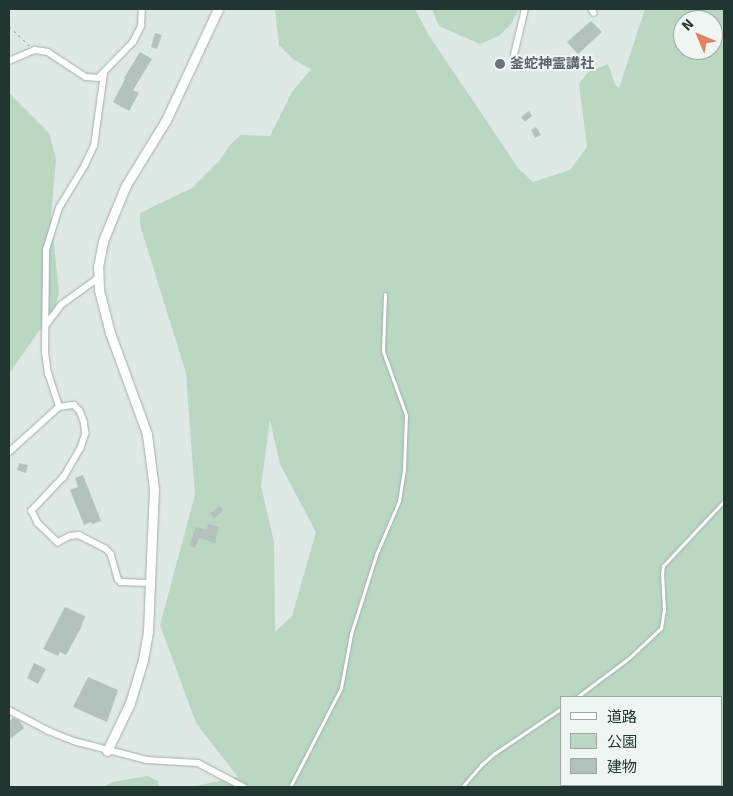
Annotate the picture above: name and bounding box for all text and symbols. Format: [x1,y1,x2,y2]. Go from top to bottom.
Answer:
north arrow [673,10,723,60]
text: N [678,15,697,34]
place label: 釜蛇神霊講社 [510,56,594,72]
marker: 釜蛇神霊講社 [494,58,506,70]
legend [560,696,723,786]
text: 道路 [607,708,637,726]
text: 公園 [607,733,637,751]
text: 建物 [607,758,637,776]

